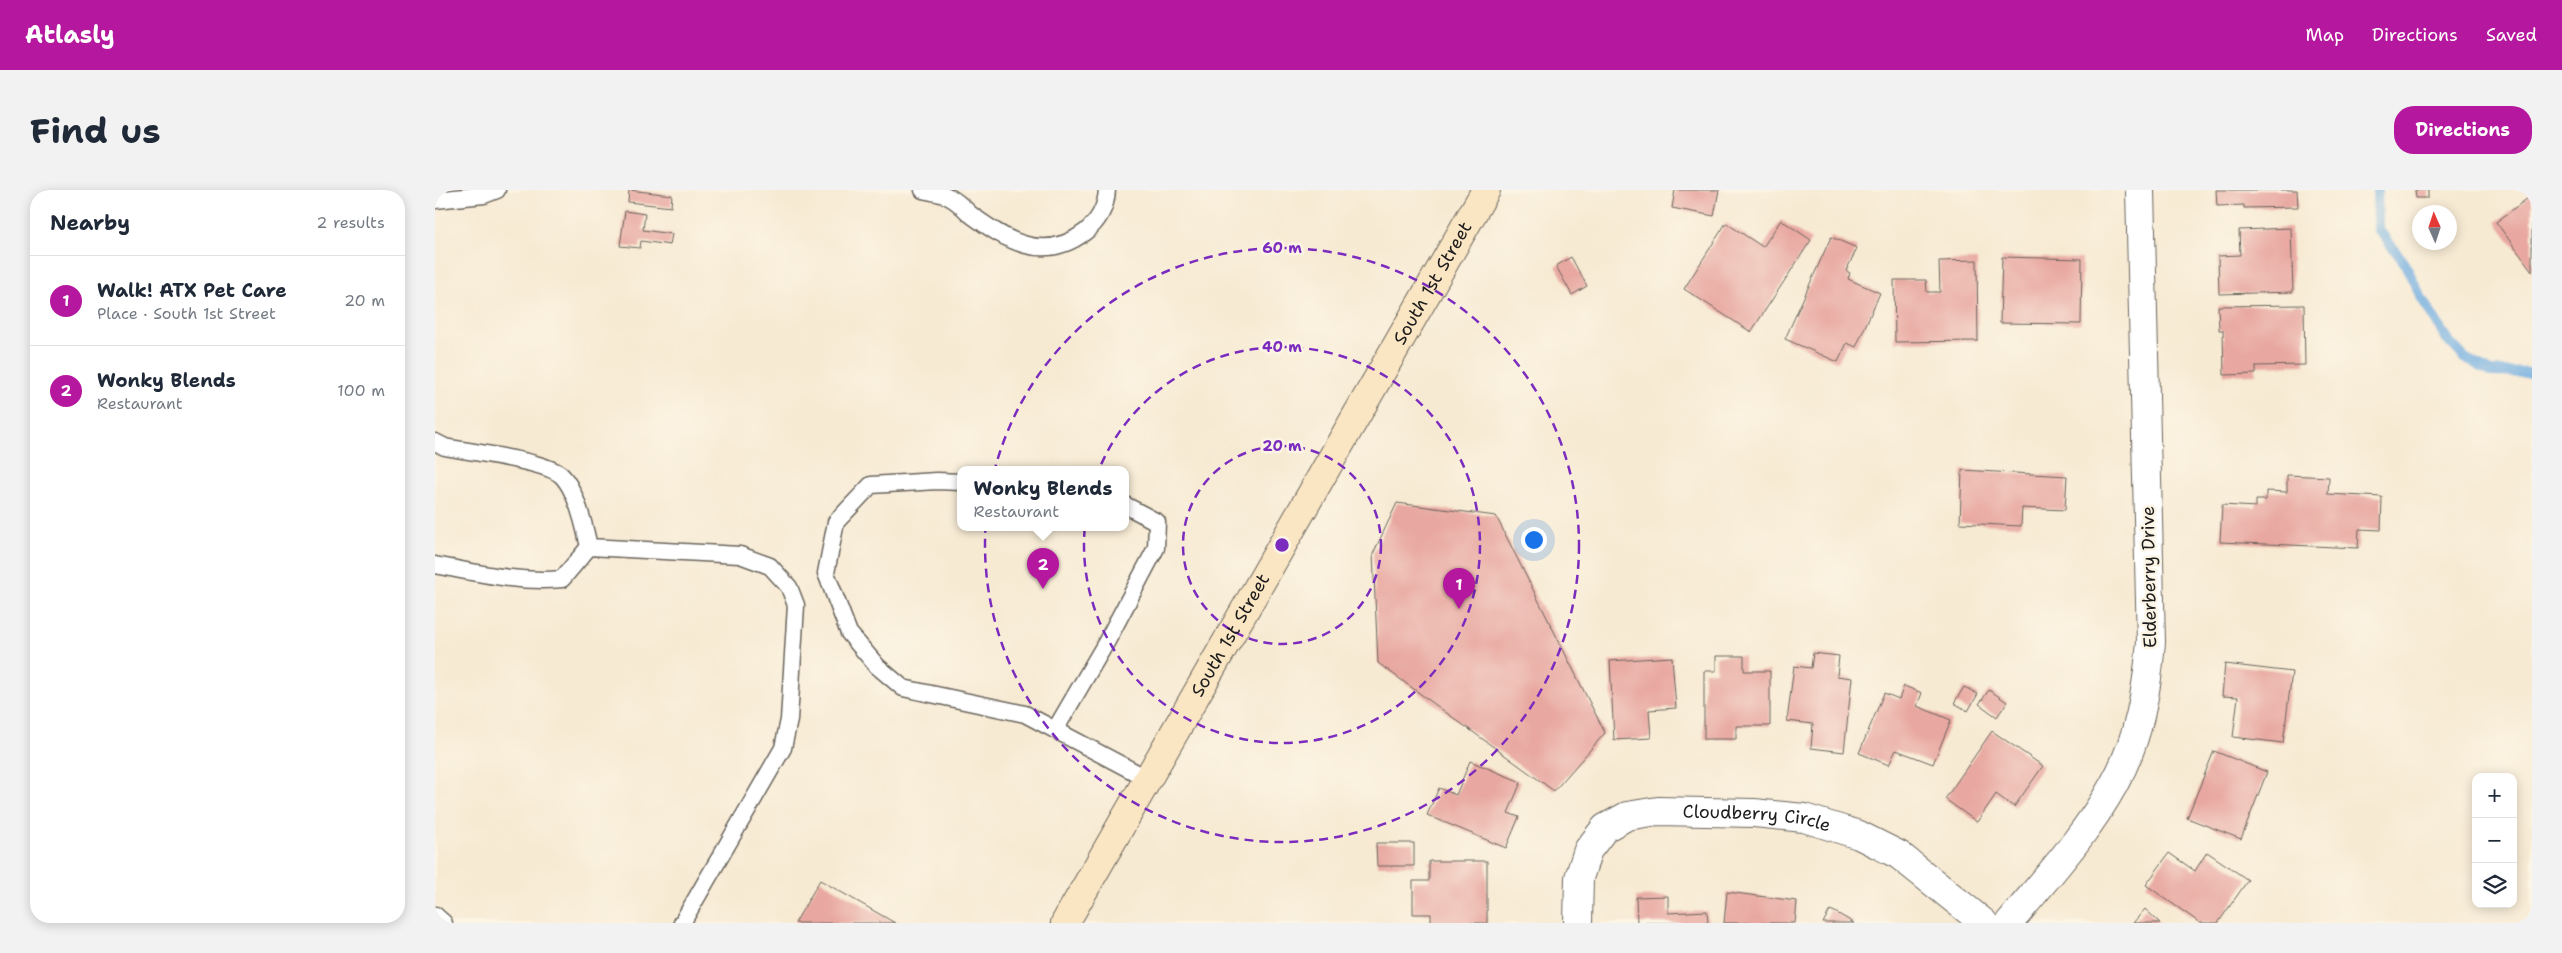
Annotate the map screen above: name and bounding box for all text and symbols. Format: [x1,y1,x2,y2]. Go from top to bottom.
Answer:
text: Atlasly [25,19,115,51]
text: Map [2306,23,2344,47]
text: Directions [2372,23,2458,47]
text: Saved [2486,23,2537,47]
button: Directions [2394,106,2532,154]
text: Find us [30,107,161,154]
north arrow [2412,205,2457,250]
text: Nearby [50,209,130,237]
text: 2 results [316,212,385,233]
street label: South 1st Street [1388,217,1477,349]
text: 60 m [1262,238,1302,258]
text: Walk! ATX Pet Care [97,278,287,303]
text: 1 [62,290,70,311]
text: 20 m [344,290,385,311]
text: Place · South 1st Street [97,303,276,324]
text: 40 m [1262,337,1302,357]
text: Wonky Blends [97,368,236,393]
text: 2 [60,380,72,401]
text: 100 m [337,380,385,401]
text: Restaurant [97,393,183,414]
text: 20 m [1262,436,1302,456]
popup [957,466,1129,531]
text: Wonky Blends [974,476,1112,501]
text: Restaurant [974,501,1059,522]
street label: Elderberry Drive [2136,506,2162,648]
your location [1521,527,1547,553]
centre of rings [1273,536,1291,554]
pin: 2 [1027,548,1059,589]
pin: 1 [1443,568,1475,609]
street label: South 1st Street [1185,569,1275,701]
map controls [2472,773,2517,908]
button: + [2472,773,2517,818]
street label: Cloudberry Circle [1682,800,1834,838]
button: − [2472,818,2517,863]
button: layers [2472,863,2517,908]

